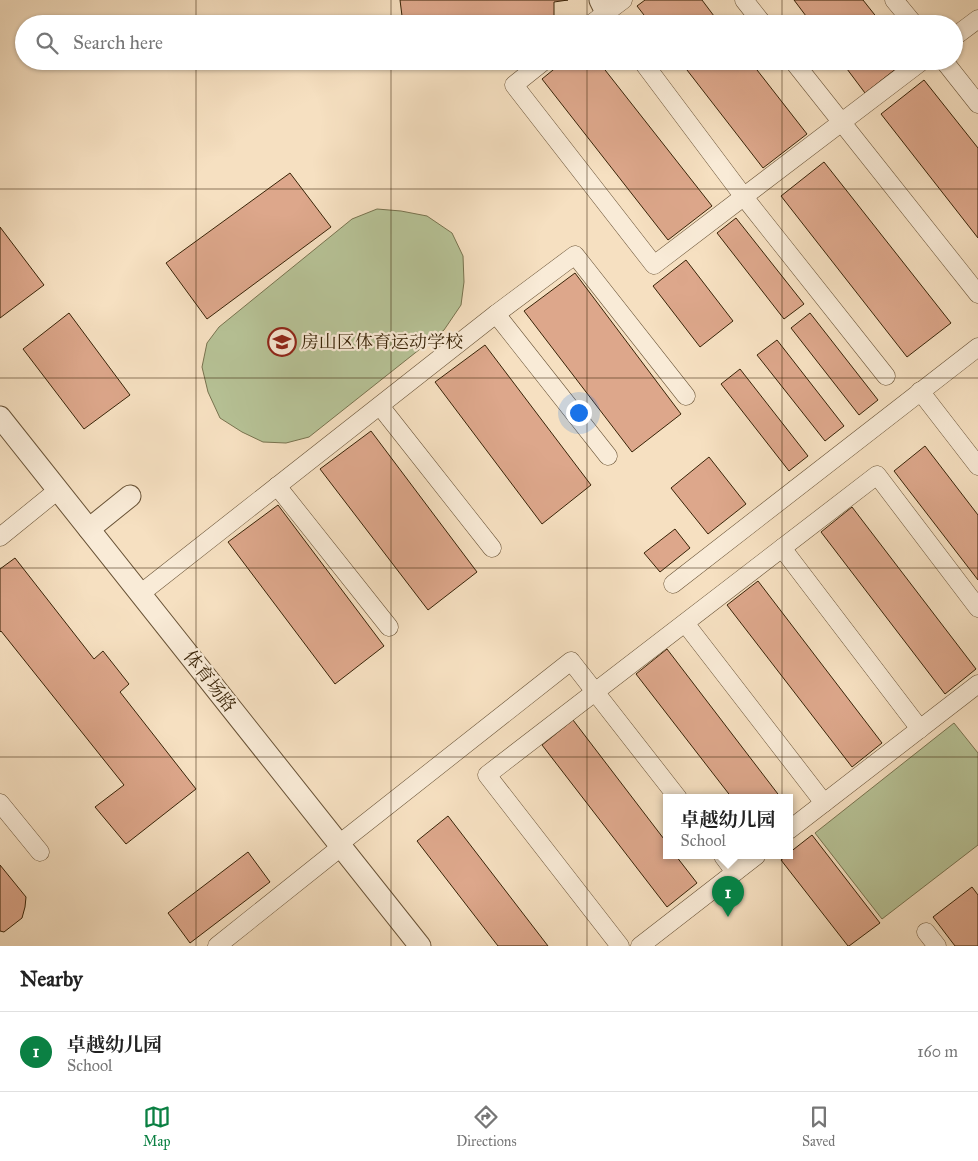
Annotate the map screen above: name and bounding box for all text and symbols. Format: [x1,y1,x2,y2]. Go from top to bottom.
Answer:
search box [15,15,963,70]
icon: search [33,29,61,57]
text: Search here [73,31,163,54]
school or university icon: 房山区体育运动学校 [267,327,297,357]
place label: 房山区体育运动学校 [301,331,463,353]
your location [566,400,592,426]
street label: 体育场路 [179,646,241,716]
popup [663,794,793,859]
text: 卓越幼儿园 [680,808,776,831]
text: School [680,831,726,850]
pin: 1 [712,876,744,917]
text: Nearby [20,966,83,992]
text: 卓越幼儿园 [67,1033,162,1056]
text: 1 [33,1042,39,1061]
text: 160 m [917,1042,958,1061]
text: School [67,1056,112,1075]
tab: Map [143,1103,171,1150]
tab: Directions [456,1103,517,1150]
tab: Saved [802,1103,835,1150]

